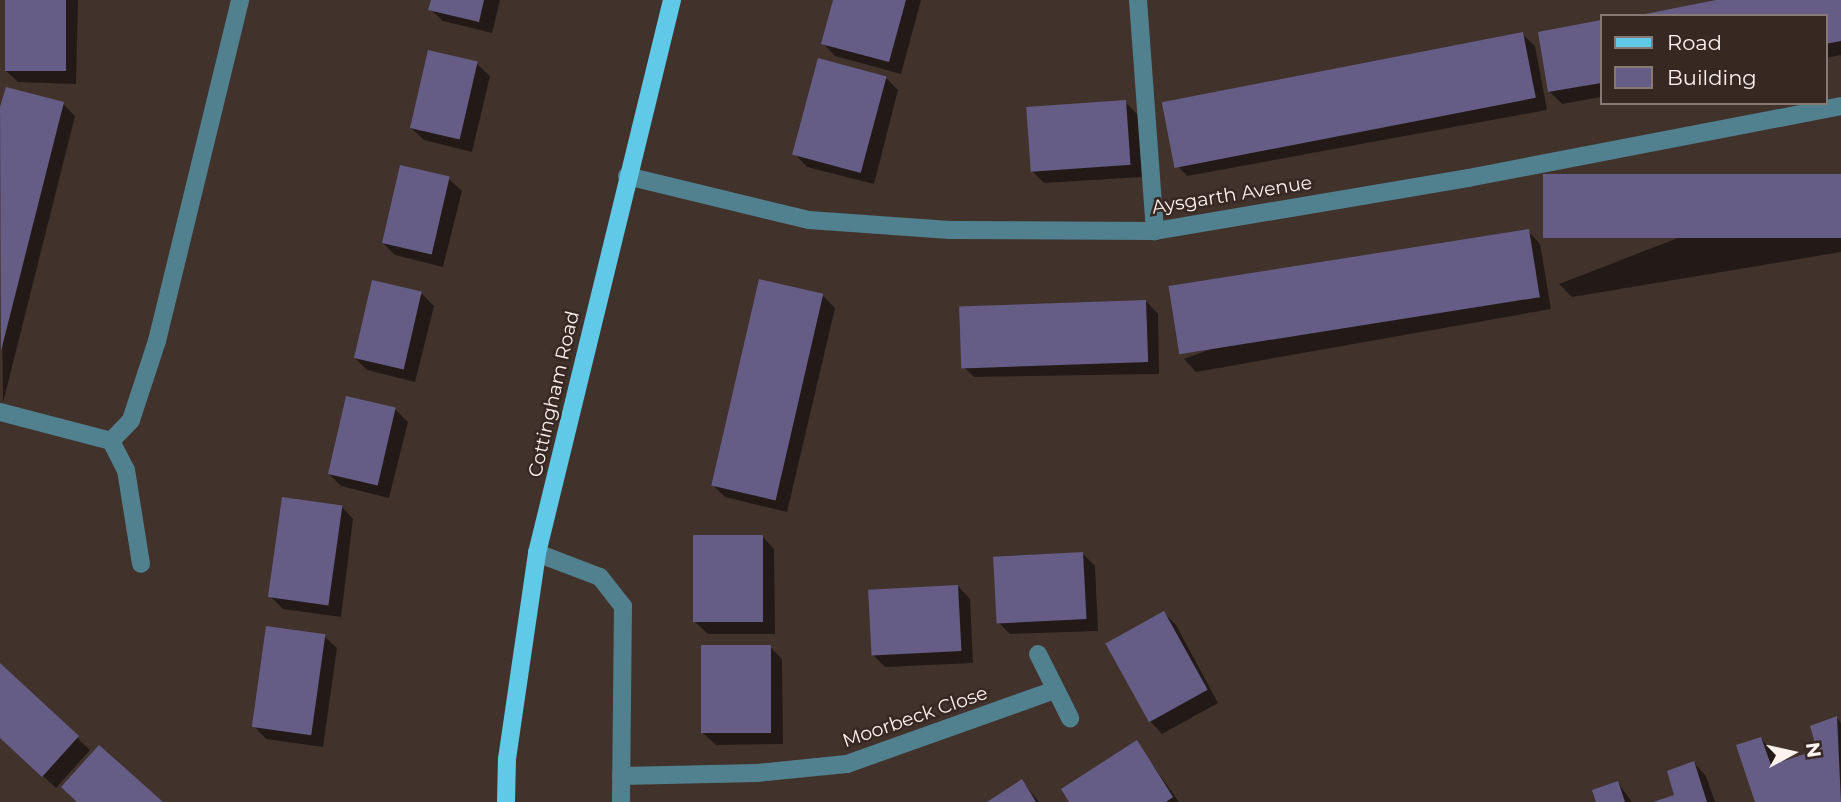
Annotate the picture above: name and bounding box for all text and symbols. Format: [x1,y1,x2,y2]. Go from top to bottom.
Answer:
legend [1600,14,1827,105]
text: Road [1667,30,1722,55]
text: Building [1667,65,1757,90]
street label: Aysgarth Avenue [1150,171,1314,219]
street label: Cottingham Road [524,309,584,479]
street label: Moorbeck Close [839,681,991,753]
north arrow [1757,718,1827,788]
text: N [1801,741,1826,759]

